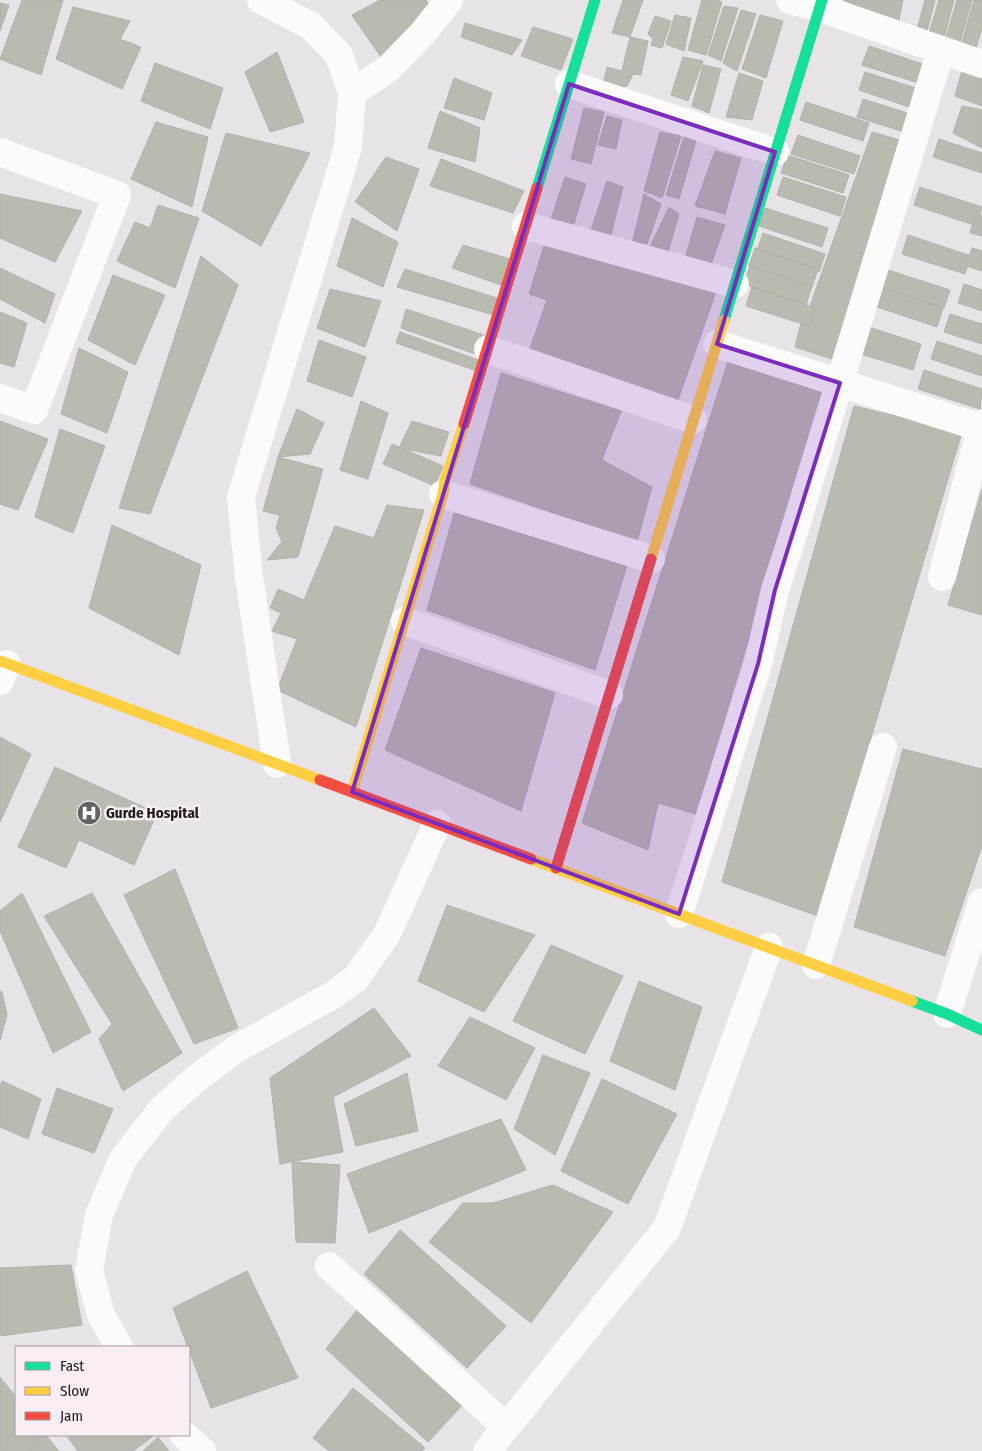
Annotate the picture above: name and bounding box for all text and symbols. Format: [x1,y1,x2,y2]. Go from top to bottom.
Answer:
hospital icon: Gurde Hospital [76,800,102,826]
place label: Gurde Hospital [106,804,200,822]
legend [15,1346,190,1436]
text: Fast [60,1357,84,1375]
text: Slow [60,1382,89,1400]
text: Jam [60,1407,83,1425]

